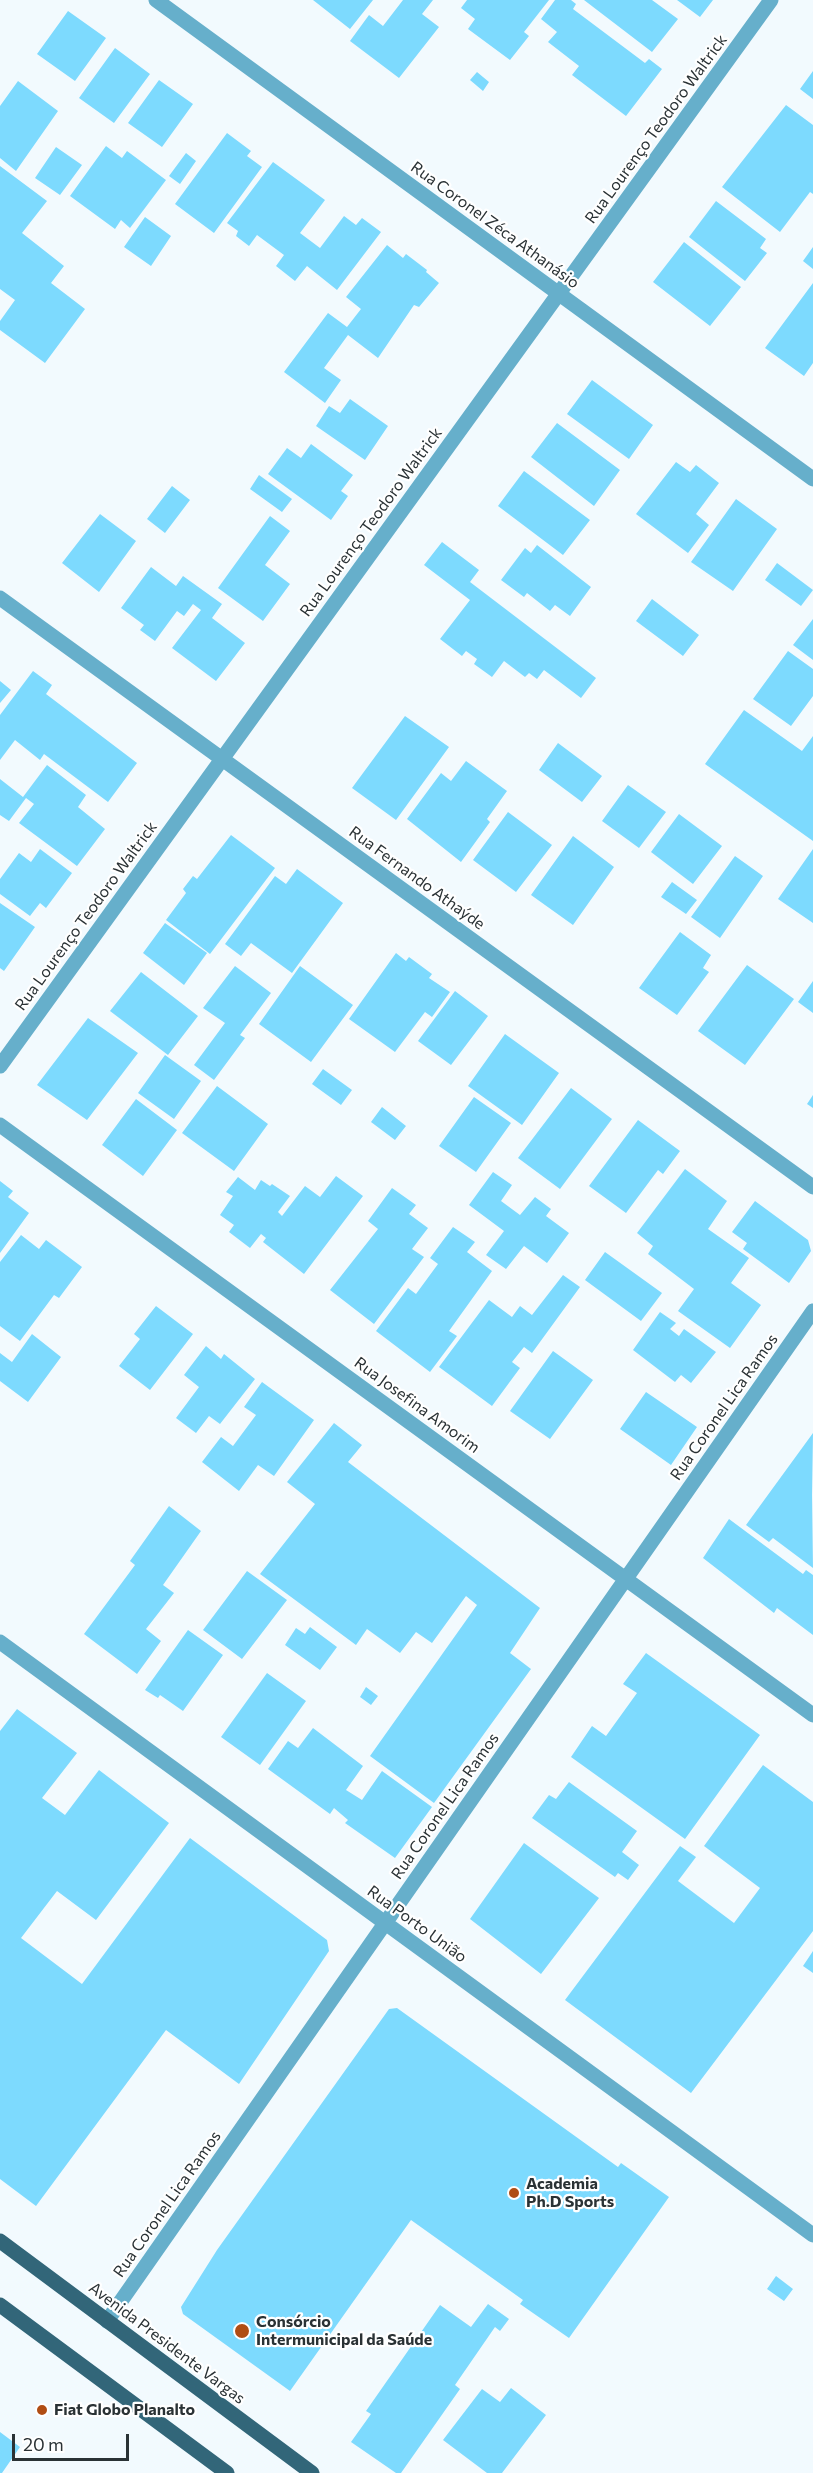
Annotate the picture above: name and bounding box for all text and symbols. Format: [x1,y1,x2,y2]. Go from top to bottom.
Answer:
street label: Rua Lourenço Teodoro Waltrick [581,31,731,227]
street label: Rua Coronel Zéca Athanásio [407,157,583,293]
street label: Rua Lourenço Teodoro Waltrick [296,424,446,620]
street label: Rua Lourenço Teodoro Waltrick [11,818,161,1014]
street label: Rua Fernando Athaýde [345,822,489,934]
street label: Rua Coronel Lica Ramos [666,1330,782,1484]
street label: Rua Josefina Amorim [350,1353,484,1457]
street label: Rua Coronel Lica Ramos [387,1729,503,1883]
street label: Rua Porto União [363,1881,471,1967]
street label: Rua Coronel Lica Ramos [109,2127,225,2281]
place label: Academia Ph.D Sports [526,2174,614,2212]
marker: Academia Ph.D Sports [507,2186,521,2200]
street label: Avenida Presidente Vargas [85,2278,249,2408]
place label: Consórcio Intermunicipal da Saúde [256,2312,432,2350]
marker: Consórcio Intermunicipal da Saúde [233,2322,251,2340]
place label: Fiat Globo Planalto [54,2400,195,2420]
marker: Fiat Globo Planalto [35,2403,49,2417]
scale bar [15,2422,132,2460]
text: 20 m [23,2433,64,2455]

